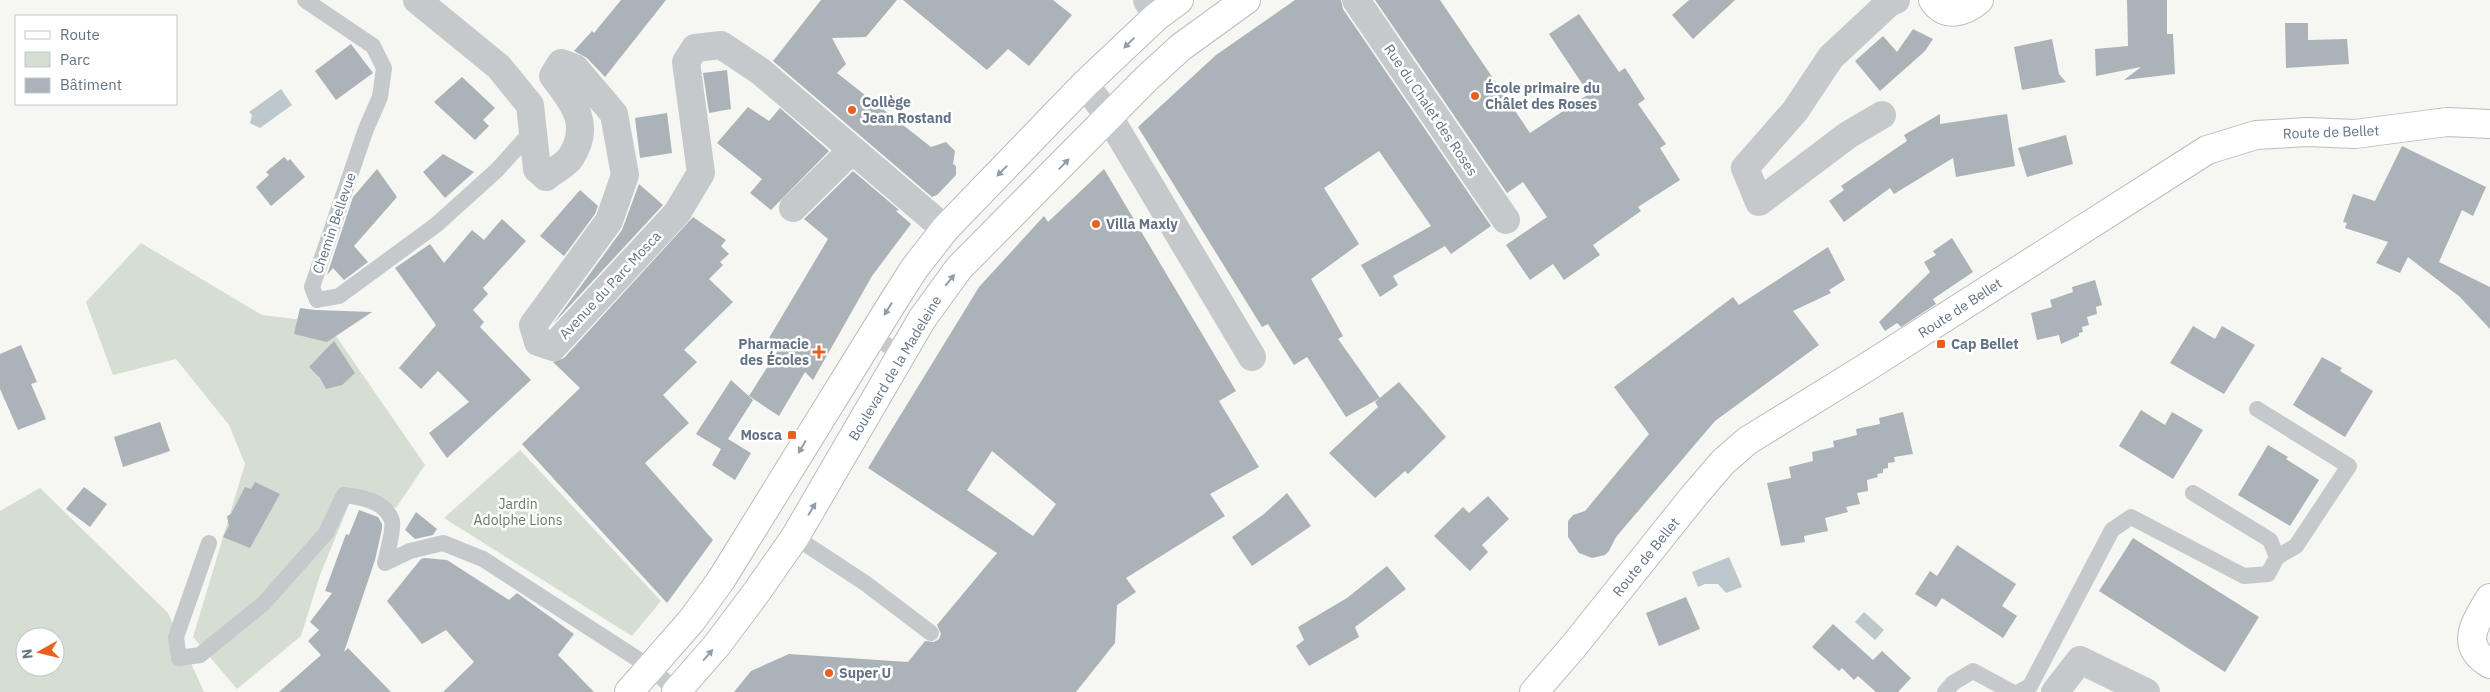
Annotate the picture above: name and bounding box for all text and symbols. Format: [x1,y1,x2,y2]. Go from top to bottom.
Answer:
legend [15,15,178,105]
text: Route [60,25,100,44]
one-way arrow [1123,37,1135,49]
street label: Rue du Chalet des Roses [1380,41,1482,179]
text: Parc [60,50,90,69]
text: Bâtiment [60,75,122,94]
place label: École primaire du Châlet des Roses [1485,78,1600,113]
marker: École primaire du Châlet des Roses [1469,90,1481,102]
place label: Collège Jean Rostand [862,93,952,127]
marker: Collège Jean Rostand [846,104,858,116]
street label: Route de Bellet [2282,121,2380,143]
one-way arrow [1058,159,1070,171]
one-way arrow [996,165,1008,177]
street label: Chemin Bellevue [308,170,360,276]
place label: Villa Maxly [1106,215,1178,233]
marker: Villa Maxly [1090,218,1102,230]
street label: Avenue du Parc Mosca [555,227,665,343]
one-way arrow [944,274,955,287]
street label: Route de Bellet [1915,274,2005,342]
street label: Boulevard de la Madeleine [845,292,946,444]
one-way arrow [884,303,893,316]
place label: Pharmacie des Écoles [738,335,809,369]
place label: Cap Bellet [1951,335,2019,353]
marker: Cap Bellet [1935,338,1947,350]
marker: Pharmacie des Écoles [813,346,825,358]
place label: Mosca [740,426,782,444]
marker: Mosca [786,429,798,441]
one-way arrow [797,441,806,454]
park label: Jardin Adolphe Lions [474,495,563,529]
one-way arrow [807,502,816,515]
street label: Route de Bellet [1609,514,1683,600]
north arrow [15,627,65,677]
text: N [18,648,37,660]
one-way arrow [702,649,713,662]
place label: Super U [839,664,891,682]
marker: Super U [823,667,835,679]

